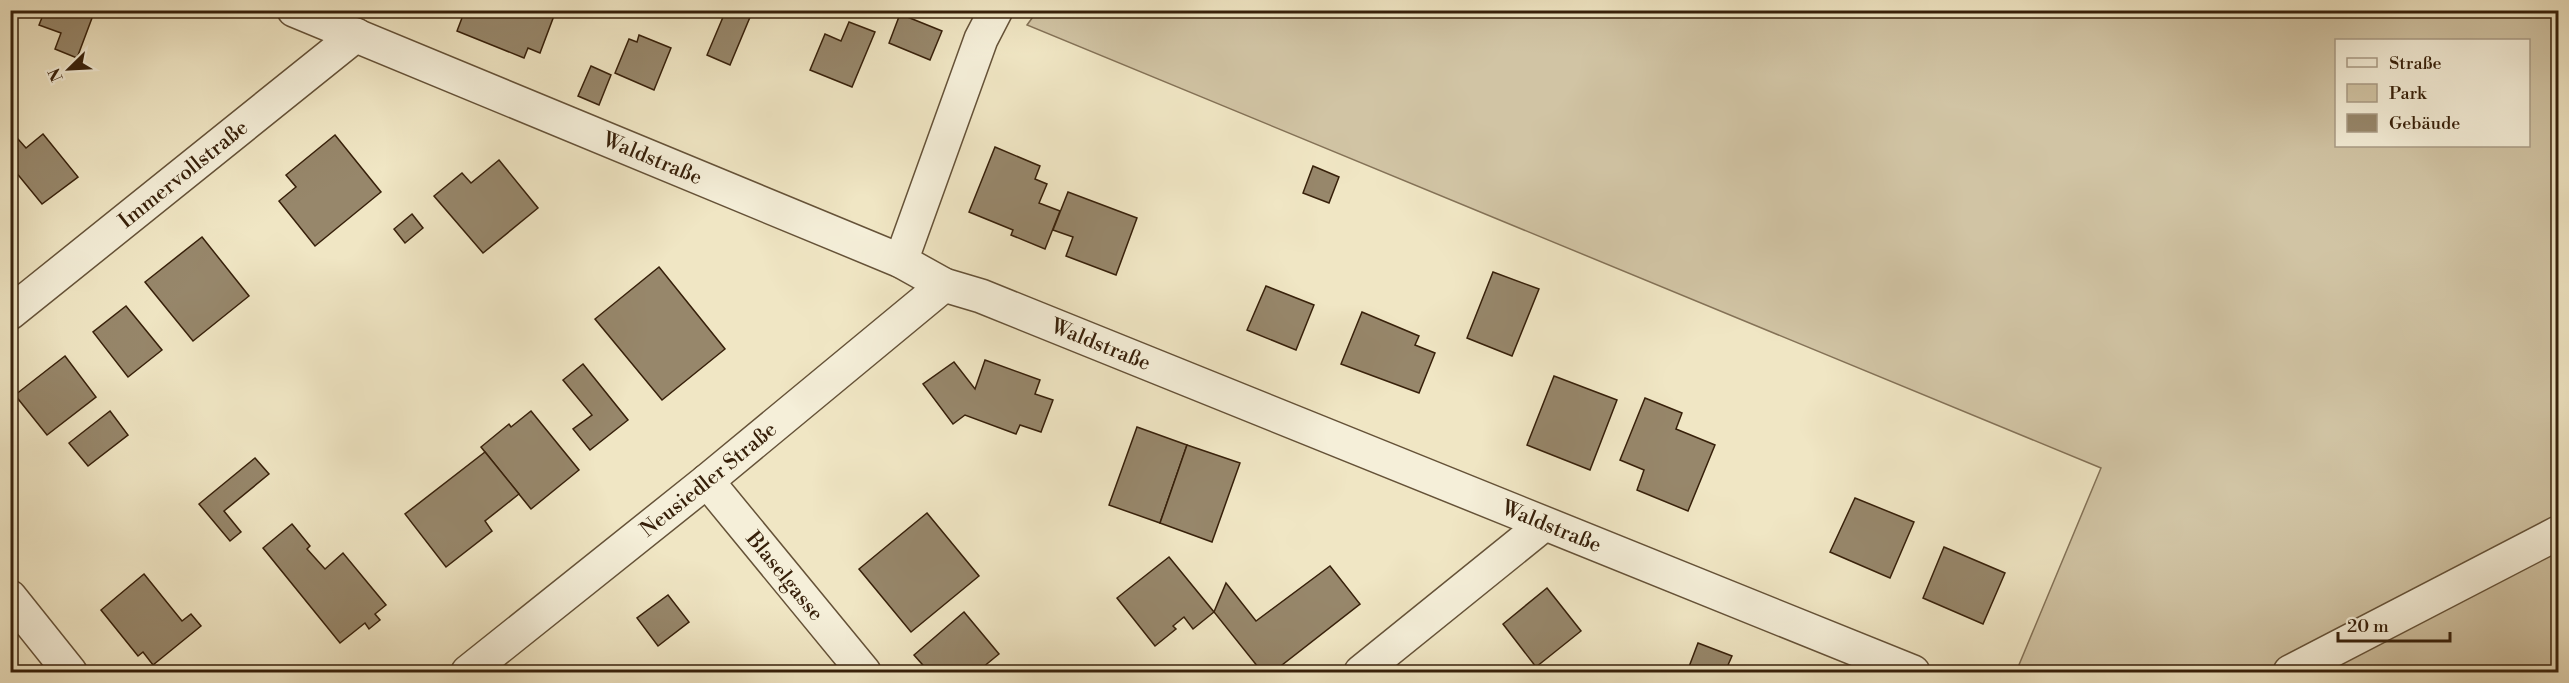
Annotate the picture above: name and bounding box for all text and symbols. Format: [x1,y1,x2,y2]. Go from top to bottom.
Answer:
north arrow [39,39,99,99]
legend [2335,39,2530,147]
text: Straße [2389,52,2442,75]
text: N [44,65,68,85]
text: Park [2389,82,2428,105]
text: Gebäude [2389,112,2460,135]
street label: Immervollstraße [114,115,254,234]
street label: Waldstraße [598,127,706,191]
street label: Waldstraße [1046,313,1154,377]
street label: Neusiedler Straße [635,417,782,543]
street label: Waldstraße [1497,495,1605,559]
street label: Blaselgasse [739,526,829,627]
scale bar [2338,605,2450,643]
text: 20 m [2347,615,2389,638]

